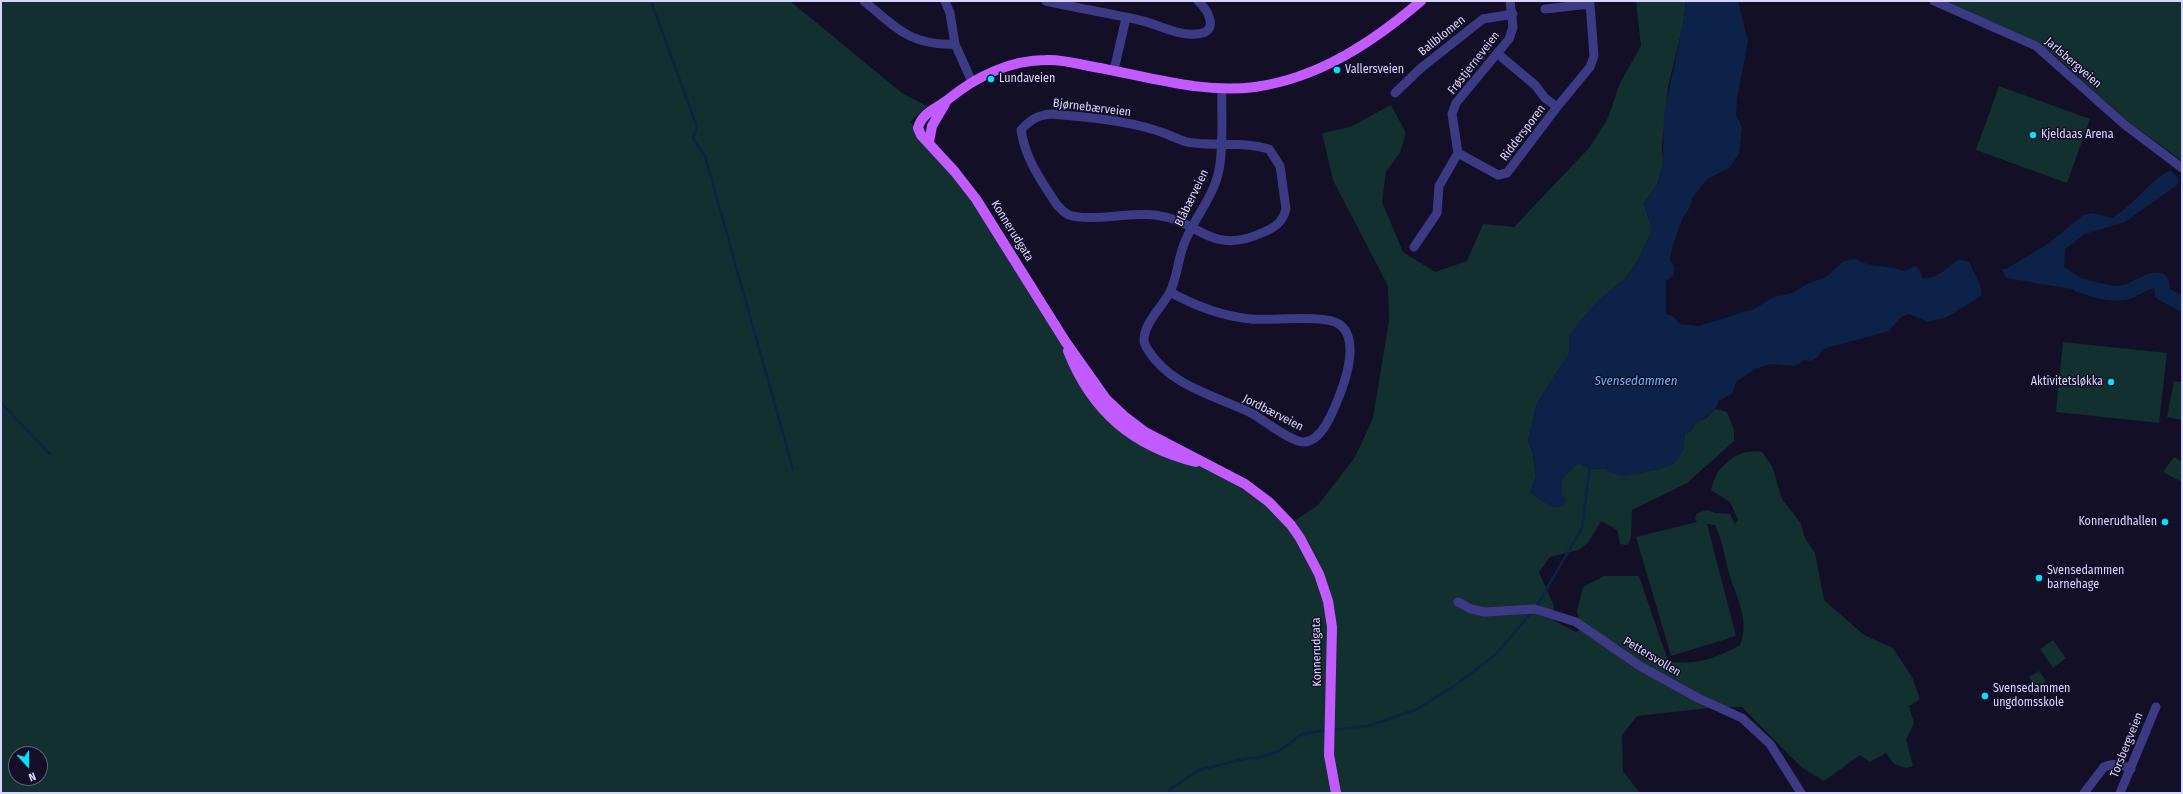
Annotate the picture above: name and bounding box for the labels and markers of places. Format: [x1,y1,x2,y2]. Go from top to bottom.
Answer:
place label: Vallersveien [1345,63,1404,77]
marker: Vallersveien [1332,65,1342,75]
place label: Lundaveien [999,72,1055,86]
marker: Lundaveien [986,74,996,84]
place label: Kjeldaas Arena [2041,128,2114,142]
marker: Kjeldaas Arena [2028,130,2038,140]
place label: Aktivitetsløkka [2031,375,2103,389]
marker: Aktivitetsløkka [2106,377,2116,387]
place label: Konnerudhallen [2078,515,2157,529]
marker: Konnerudhallen [2160,517,2170,527]
place label: Svensedammen barnehage [2047,564,2124,592]
marker: Svensedammen barnehage [2034,573,2044,583]
place label: Svensedammen ungdomsskole [1993,682,2070,710]
marker: Svensedammen ungdomsskole [1980,691,1990,701]

